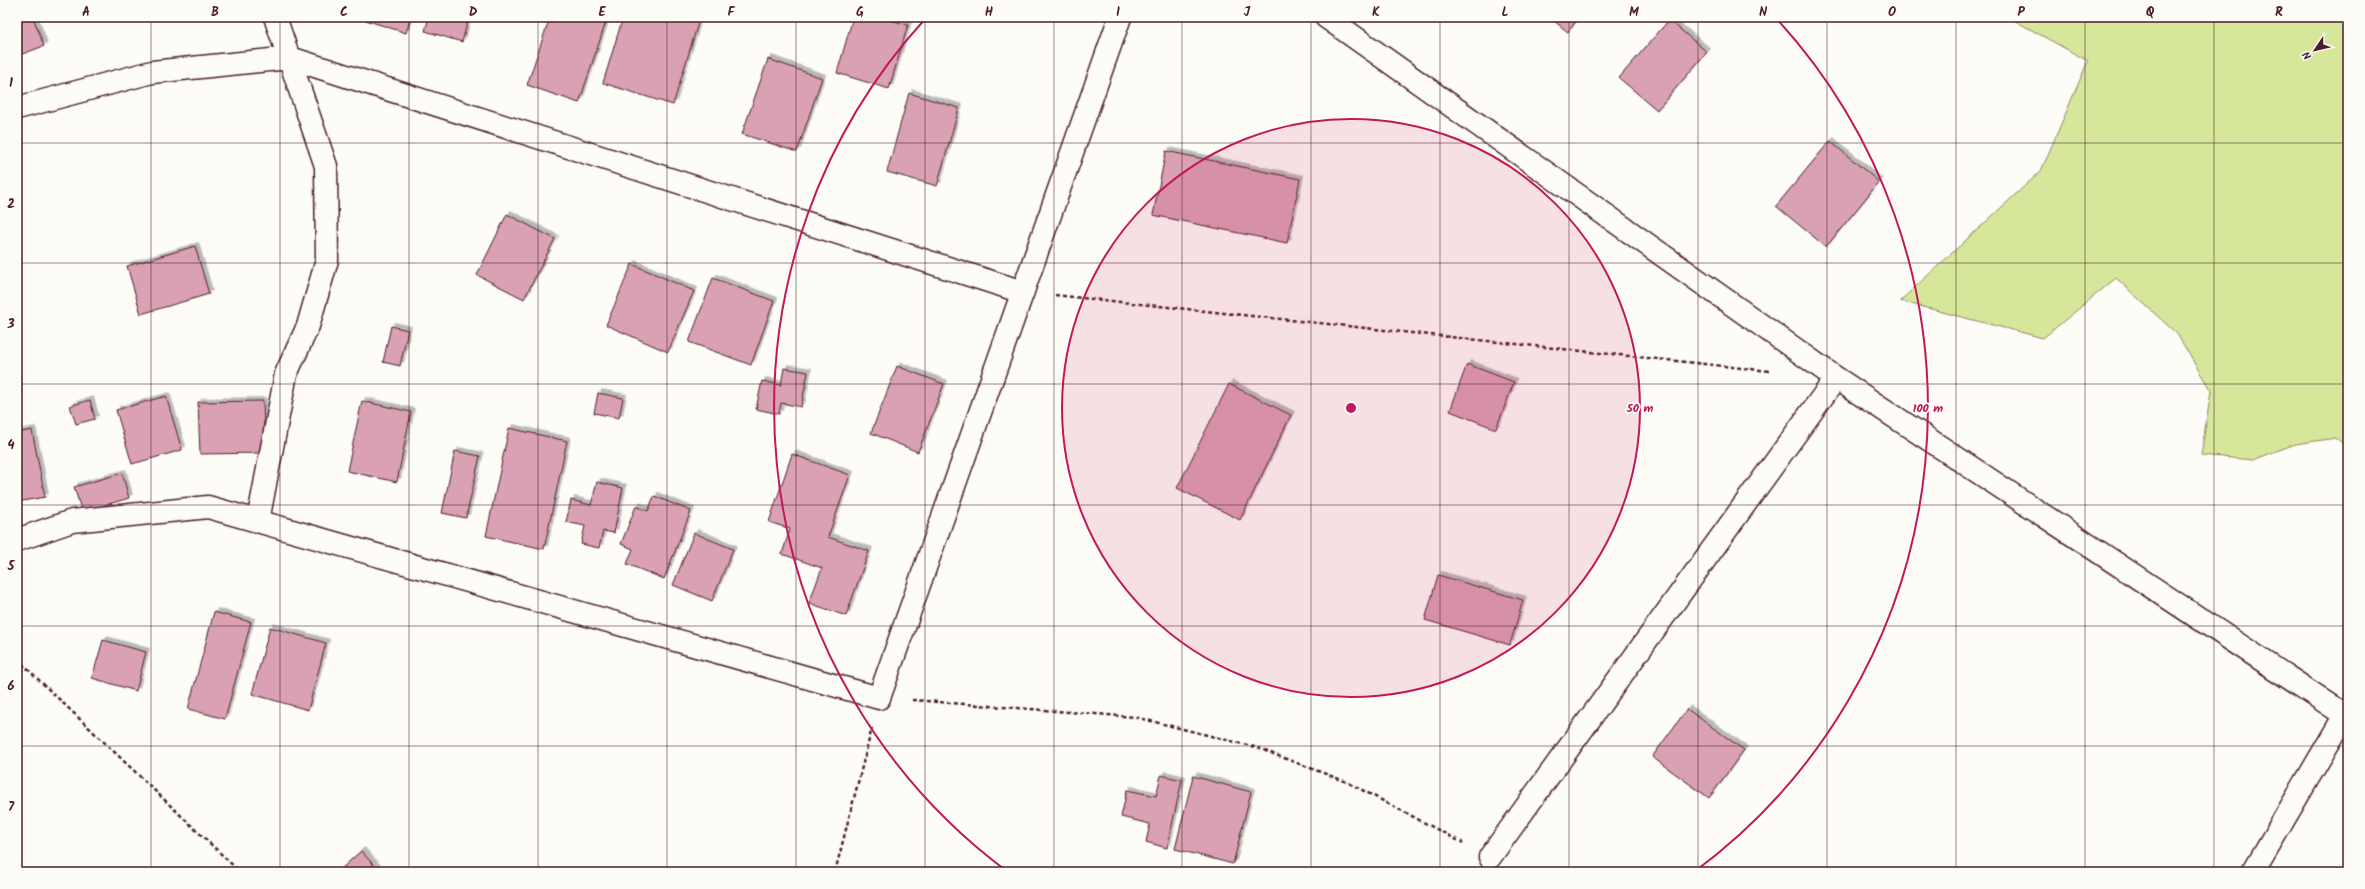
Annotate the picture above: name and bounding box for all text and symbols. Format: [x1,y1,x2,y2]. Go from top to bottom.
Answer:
text: A [82,2,90,23]
text: B [211,2,219,23]
text: C [340,2,348,23]
text: D [469,2,478,23]
text: E [598,2,606,23]
text: F [727,2,735,23]
text: G [856,2,864,23]
text: H [985,2,994,23]
text: I [1116,2,1120,23]
text: J [1244,2,1251,23]
text: K [1372,2,1380,23]
text: L [1501,2,1509,23]
text: M [1629,2,1639,23]
text: N [1759,2,1768,23]
text: O [1888,2,1896,23]
text: P [2017,2,2025,23]
text: Q [2146,2,2155,23]
text: R [2275,2,2283,23]
north arrow [2295,30,2335,70]
text: N [2298,47,2317,63]
text: 1 [9,73,13,94]
text: 2 [7,194,15,215]
text: 3 [6,314,15,335]
text: 50 m [1626,399,1654,418]
text: 100 m [1913,399,1943,418]
centre of rings [1344,401,1358,415]
text: 4 [7,435,15,456]
text: 5 [7,556,16,577]
text: 6 [7,676,15,697]
text: 7 [8,797,15,818]

